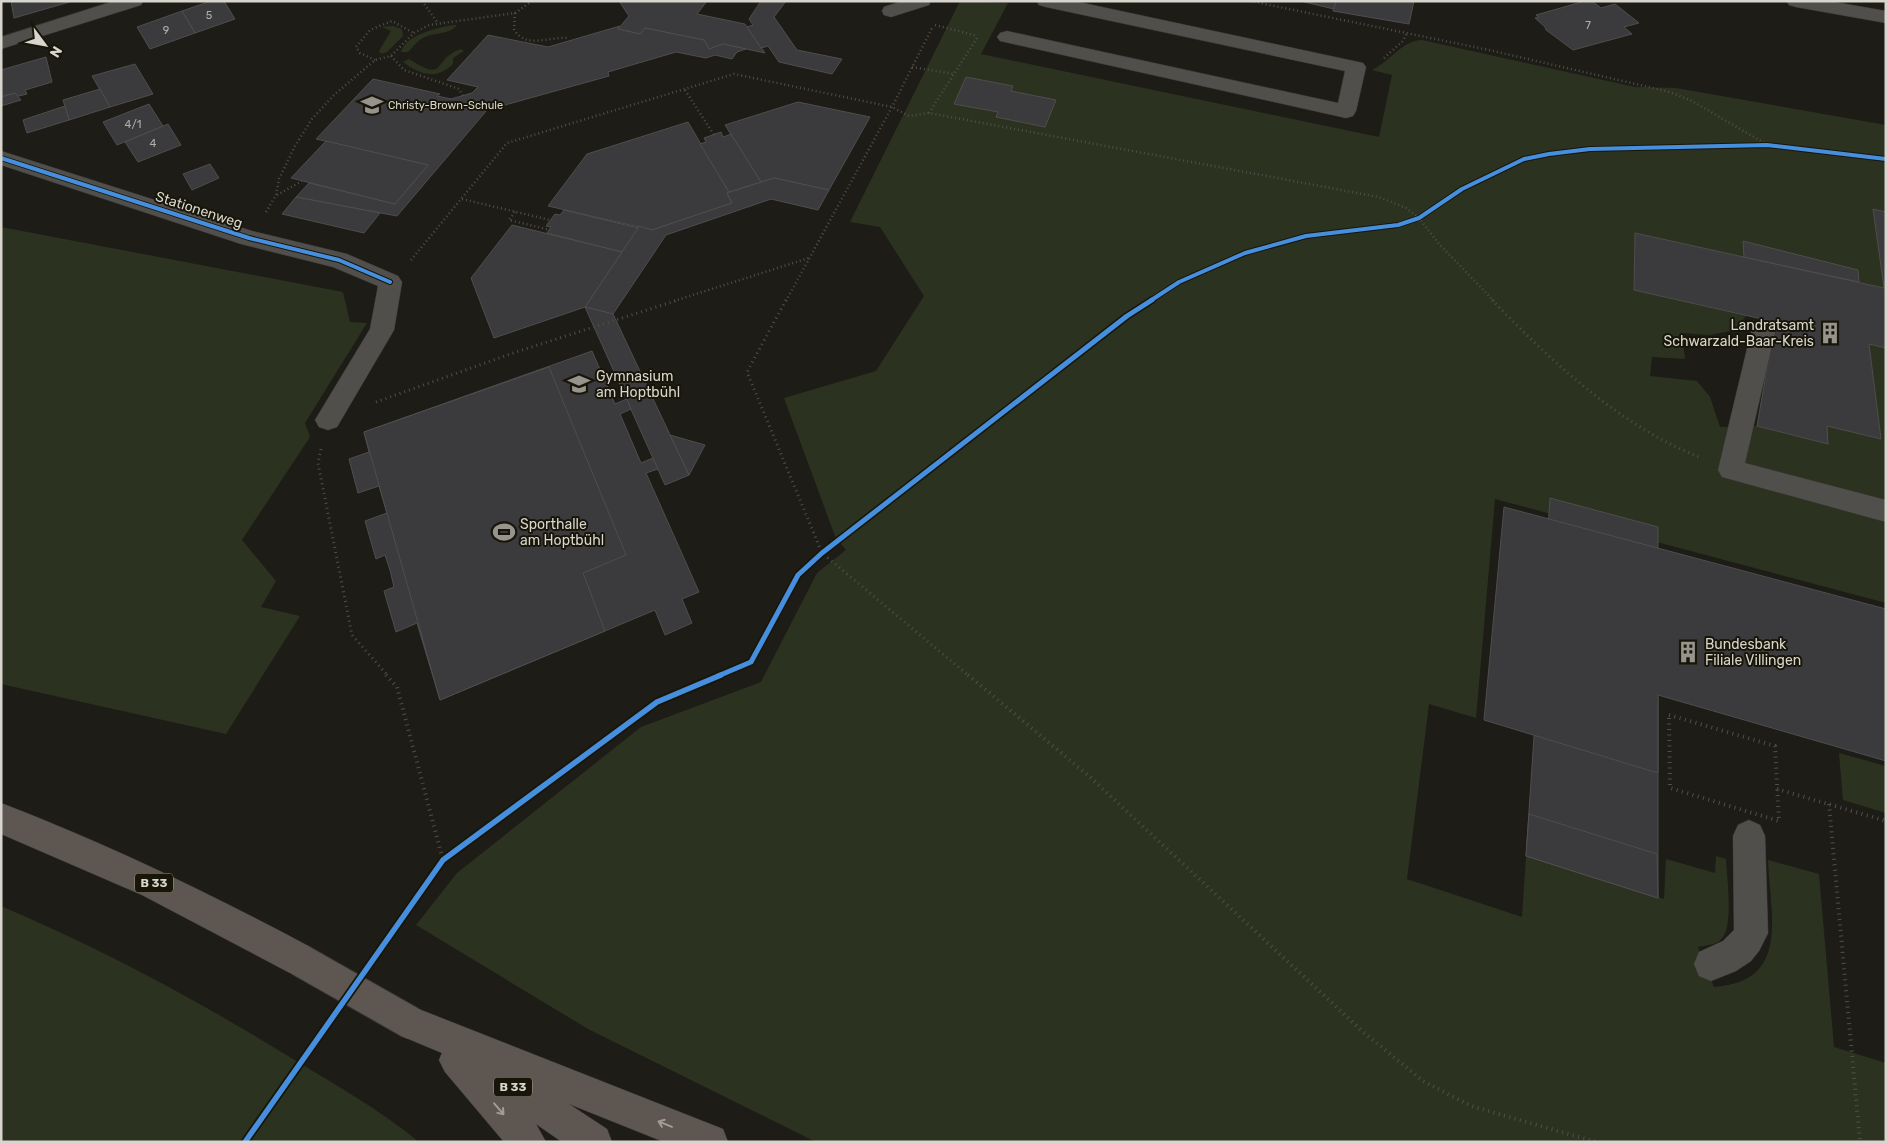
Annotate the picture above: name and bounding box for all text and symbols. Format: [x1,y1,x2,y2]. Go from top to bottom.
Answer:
house number: 5 [206,9,213,22]
house number: 7 [1585,19,1591,32]
north arrow [20,20,70,70]
house number: 9 [163,24,169,37]
text: N [46,43,65,60]
school or university icon: Christy-Brown-Schule [359,92,385,118]
place label: Christy-Brown-Schule [388,99,503,112]
house number: 4/1 [125,118,141,131]
house number: 4 [150,137,157,150]
street label: Stationenweg [153,188,245,232]
place label: Landratsamt Schwarzald-Baar-Kreis [1664,317,1815,350]
building icon: Landratsamt Schwarzald-Baar-Kreis [1817,320,1843,346]
place label: Gymnasium am Hoptbühl [596,368,680,401]
school or university icon: Gymnasium am Hoptbühl [566,371,592,397]
place label: Sporthalle am Hoptbühl [520,516,604,549]
sports icon: Sporthalle am Hoptbühl [491,519,517,545]
place label: Bundesbank Filiale Villingen [1705,636,1801,669]
building icon: Bundesbank Filiale Villingen [1675,639,1701,665]
road number: B 33 [135,874,173,892]
road number: B 33 [494,1078,532,1096]
one-way arrow [494,1102,505,1115]
one-way arrow [658,1119,673,1128]

